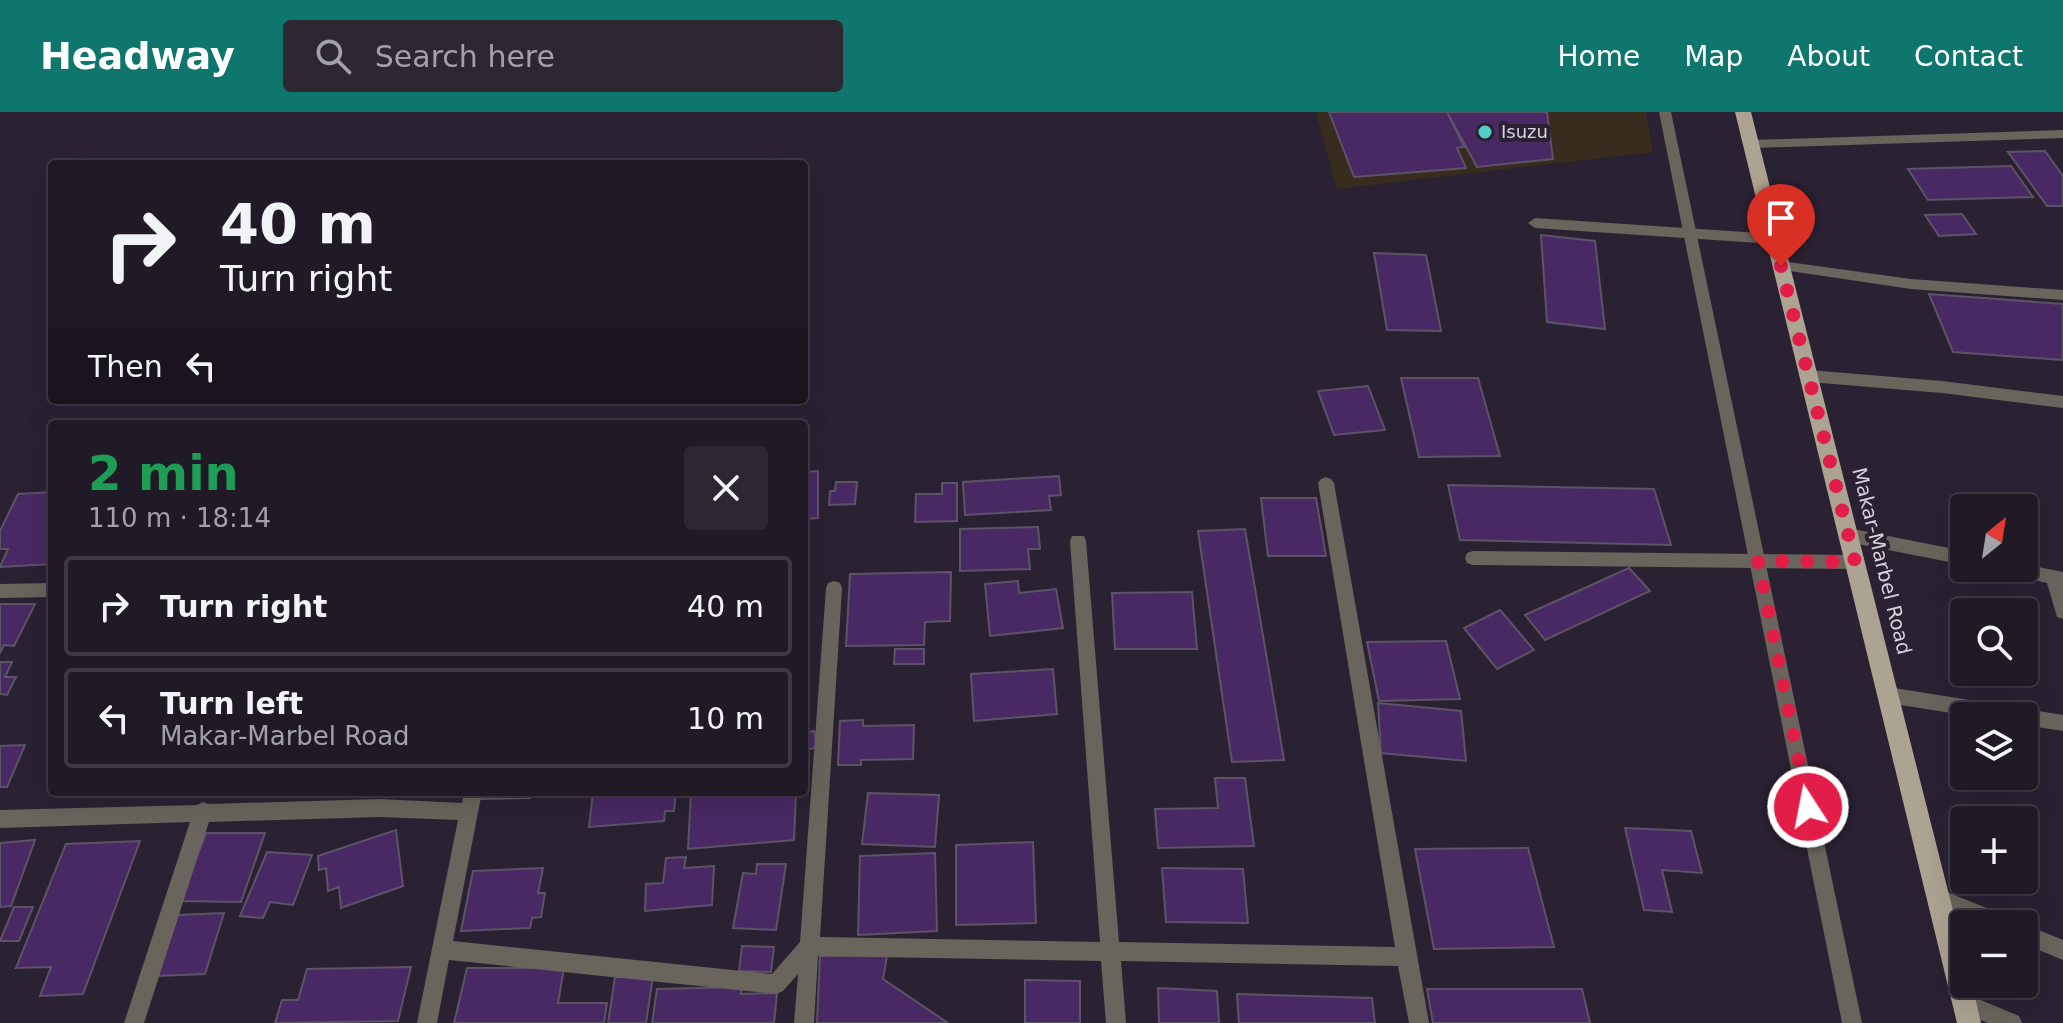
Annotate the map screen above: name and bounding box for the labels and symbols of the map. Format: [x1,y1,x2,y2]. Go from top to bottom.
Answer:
place label: Isuzu [1501,121,1548,142]
marker: Isuzu [1476,123,1494,141]
pin [1747,184,1815,266]
street label: Makar-Marbel Road [1847,465,1917,657]
north arrow [1950,494,2038,582]
position arrow [1766,765,1850,849]

